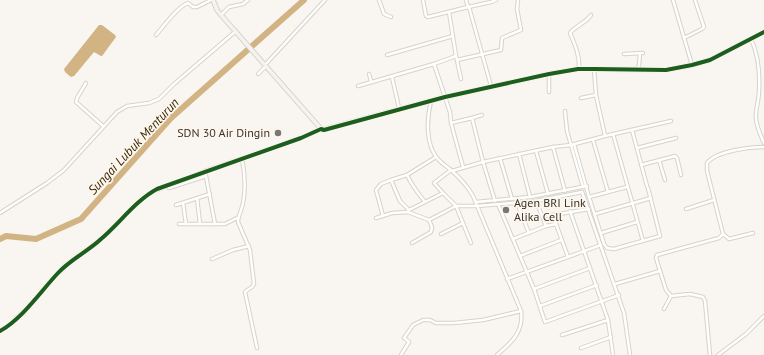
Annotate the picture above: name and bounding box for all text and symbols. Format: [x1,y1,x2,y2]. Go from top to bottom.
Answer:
water label: Sungai Lubuk Menturun [84,94,183,198]
place label: SDN 30 Air Dingin [177,125,270,140]
marker: SDN 30 Air Dingin [273,128,283,138]
place label: Agen BRI Link Alika Cell [514,195,586,224]
marker: Agen BRI Link Alika Cell [501,205,511,215]

